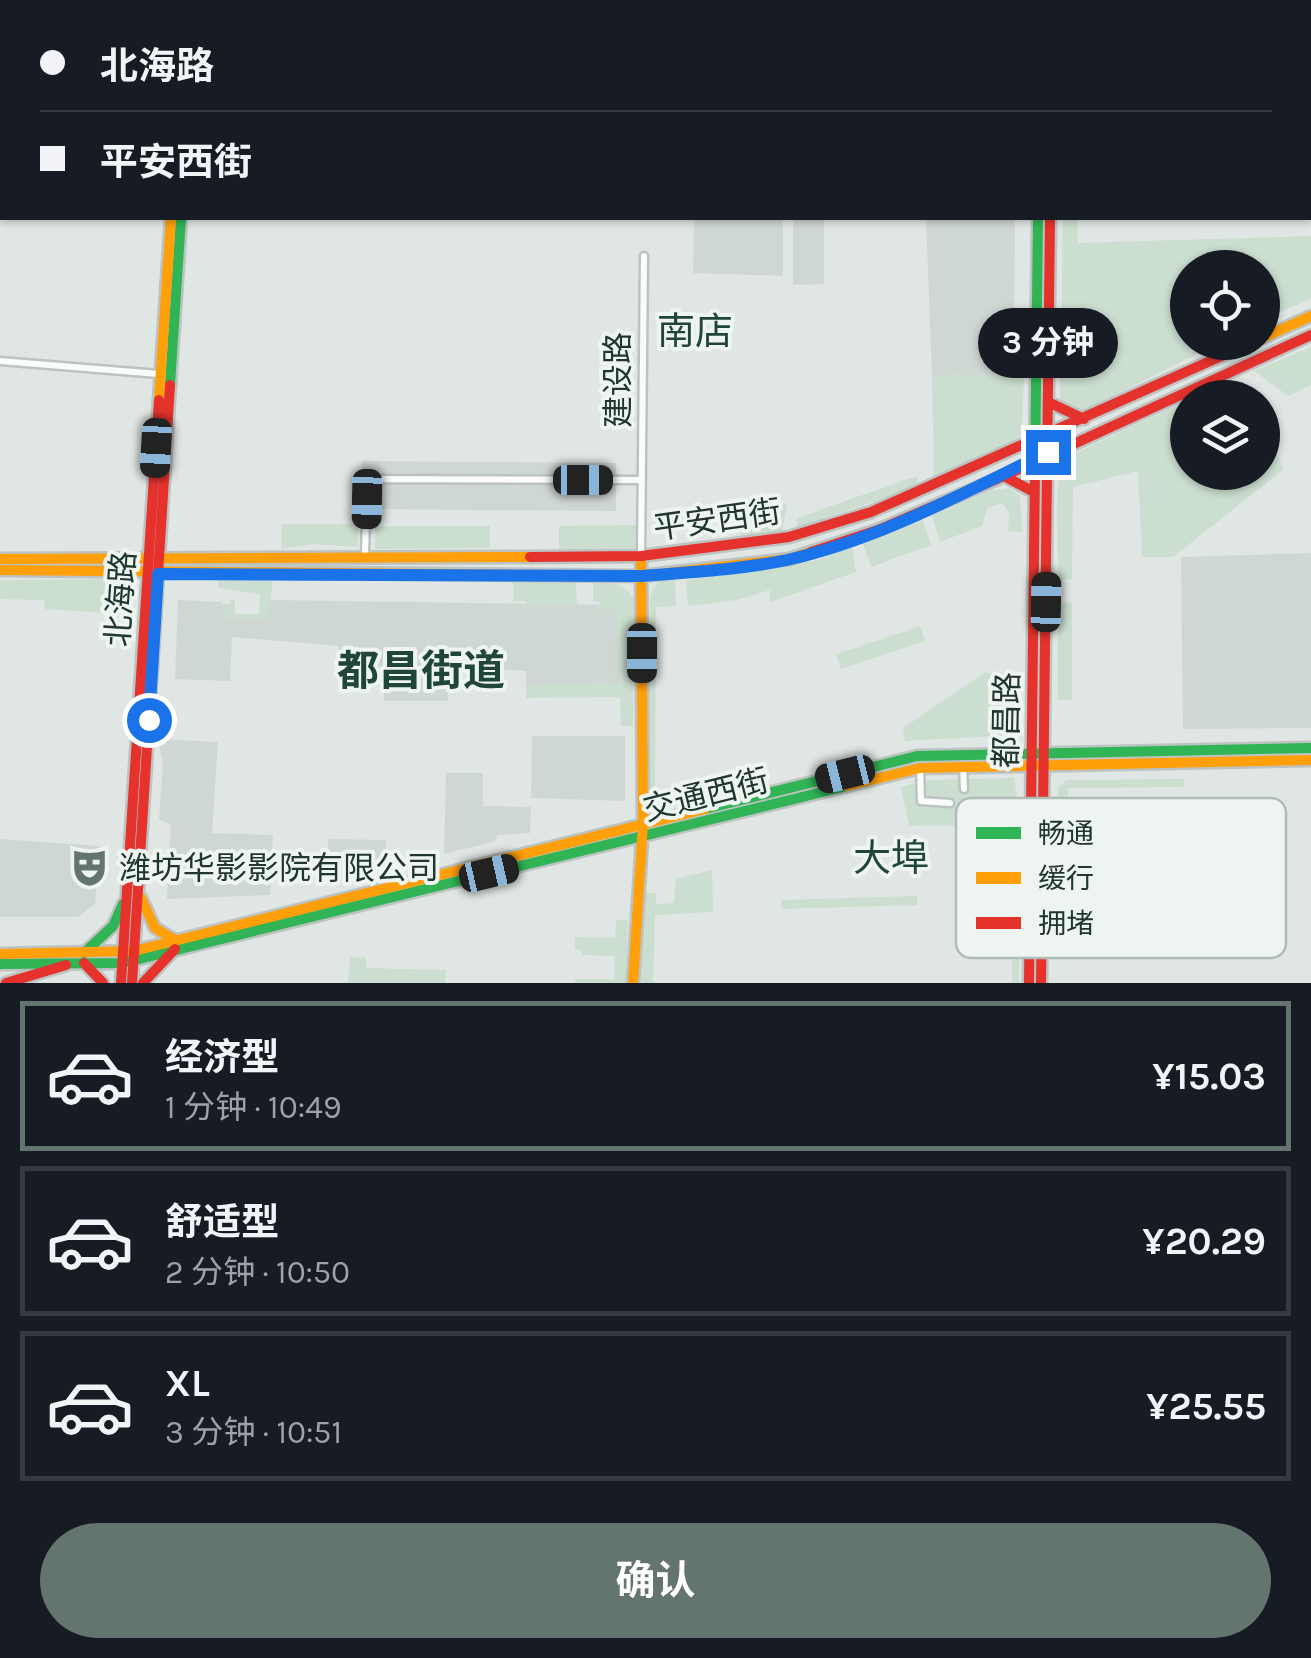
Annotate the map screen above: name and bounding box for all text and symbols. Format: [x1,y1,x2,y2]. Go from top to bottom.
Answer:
text: 北海路 [100,44,214,89]
text: 平安西街 [100,140,252,185]
map controls [1170,250,1280,490]
button: locate [1170,250,1280,360]
callout: 3 分钟 [978,307,1118,377]
district label: 南店 [657,309,733,354]
text: 3 分钟 [1002,324,1094,361]
street label: 建设路 [600,332,637,428]
button: layers [1170,380,1280,490]
car [139,417,173,479]
route end [1026,430,1071,475]
car [553,465,613,495]
car [351,469,383,529]
street label: 平安西街 [651,493,783,547]
street label: 北海路 [99,550,143,648]
car [1030,572,1062,632]
car [627,623,657,683]
district label: 都昌街道 [337,646,505,696]
street label: 都昌路 [988,672,1026,768]
route start [127,698,172,743]
car [812,752,878,796]
street label: 交通西街 [639,762,773,828]
legend [956,798,1286,958]
text: 畅通 [1038,817,1094,850]
district label: 大埠 [853,836,929,881]
theatre icon: 潍坊华影影院有限公司 [68,847,110,889]
place label: 潍坊华影影院有限公司 [119,850,439,887]
car [456,852,522,894]
text: 缓行 [1038,862,1094,895]
text: 拥堵 [1038,907,1094,940]
icon: car [45,1031,135,1121]
text: 经济型 [165,1035,279,1080]
text: ¥15.03 [1152,1054,1266,1099]
text: 1 分钟 · 10:49 [165,1089,341,1126]
icon: car [45,1196,135,1286]
text: 舒适型 [165,1200,279,1245]
text: ¥20.29 [1142,1219,1266,1264]
text: 2 分钟 · 10:50 [165,1254,350,1291]
icon: car [45,1361,135,1451]
text: XL [165,1361,210,1406]
text: ¥25.55 [1146,1384,1266,1429]
text: 3 分钟 · 10:51 [165,1414,342,1451]
button: 确认 [40,1523,1271,1638]

